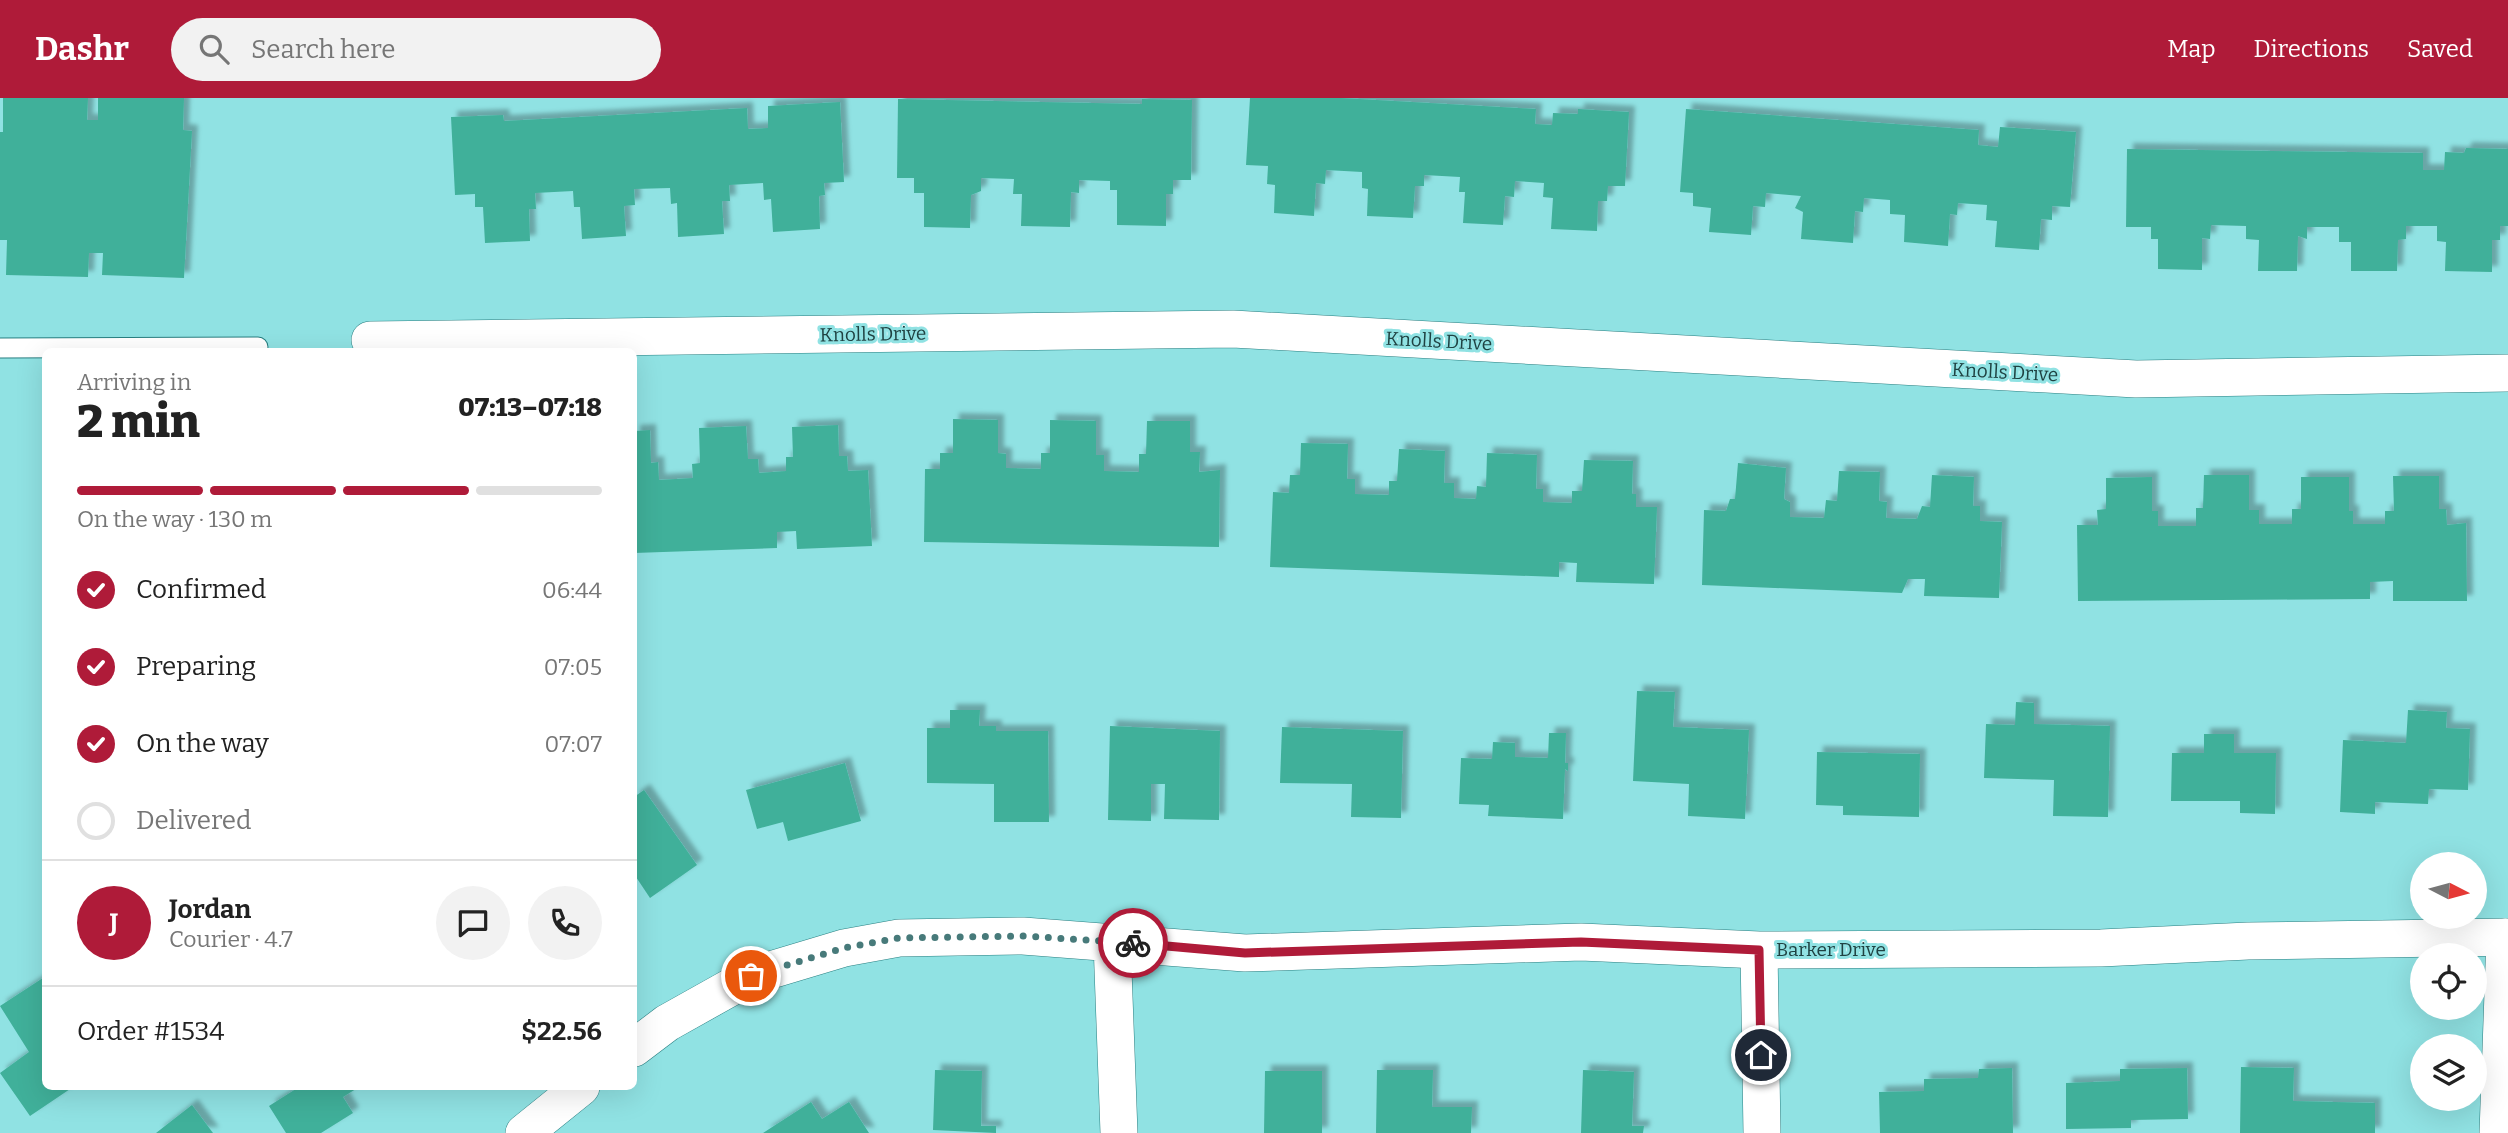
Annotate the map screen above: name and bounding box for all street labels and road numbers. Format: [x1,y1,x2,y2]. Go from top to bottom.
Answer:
street label: Knolls Drive [819,322,927,346]
street label: Knolls Drive [1385,327,1493,355]
street label: Knolls Drive [1951,358,2059,386]
street label: Barker Drive [1776,938,1886,961]

